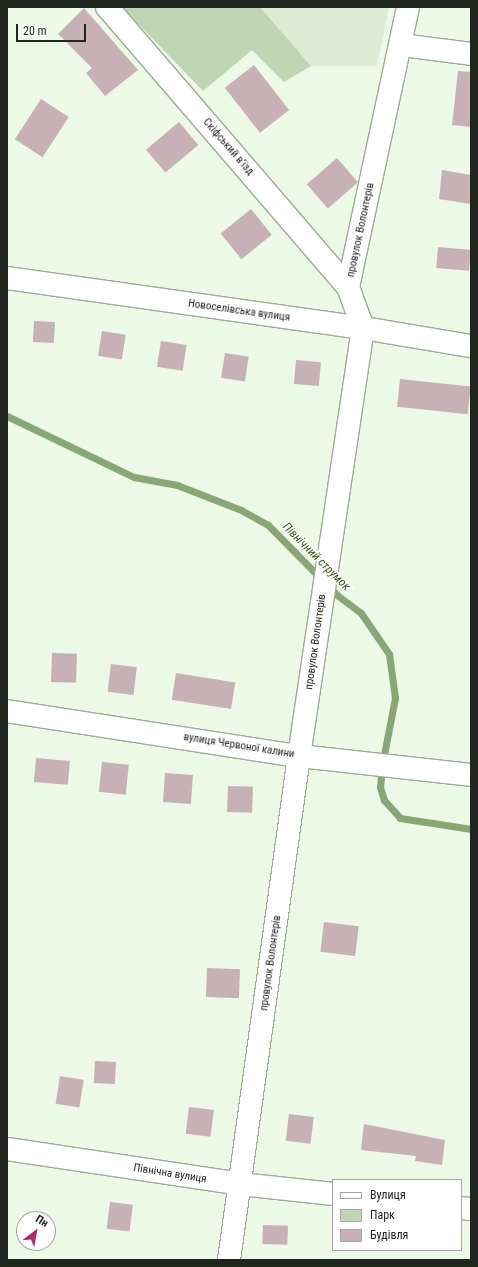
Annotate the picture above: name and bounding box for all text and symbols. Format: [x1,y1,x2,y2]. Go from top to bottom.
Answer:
scale bar [18,16,88,42]
text: 20 m [23,24,47,38]
street label: Скіфський в'їзд [200,116,256,178]
street label: провулок Волонтерів [345,181,377,279]
street label: Новоселівська вулиця [187,297,291,325]
water label: Північний струмок [279,520,353,594]
street label: провулок Волонтерів [303,593,329,691]
street label: вулиця Червоної калини [183,731,295,761]
street label: провулок Волонтерів [258,914,284,1012]
street label: Північна вулиця [132,1162,208,1186]
legend [332,1179,462,1251]
text: Вулиця [370,1188,406,1202]
text: Парк [370,1208,395,1222]
north arrow [16,1211,56,1251]
text: Пн [33,1212,51,1230]
text: Будівля [370,1228,408,1242]

